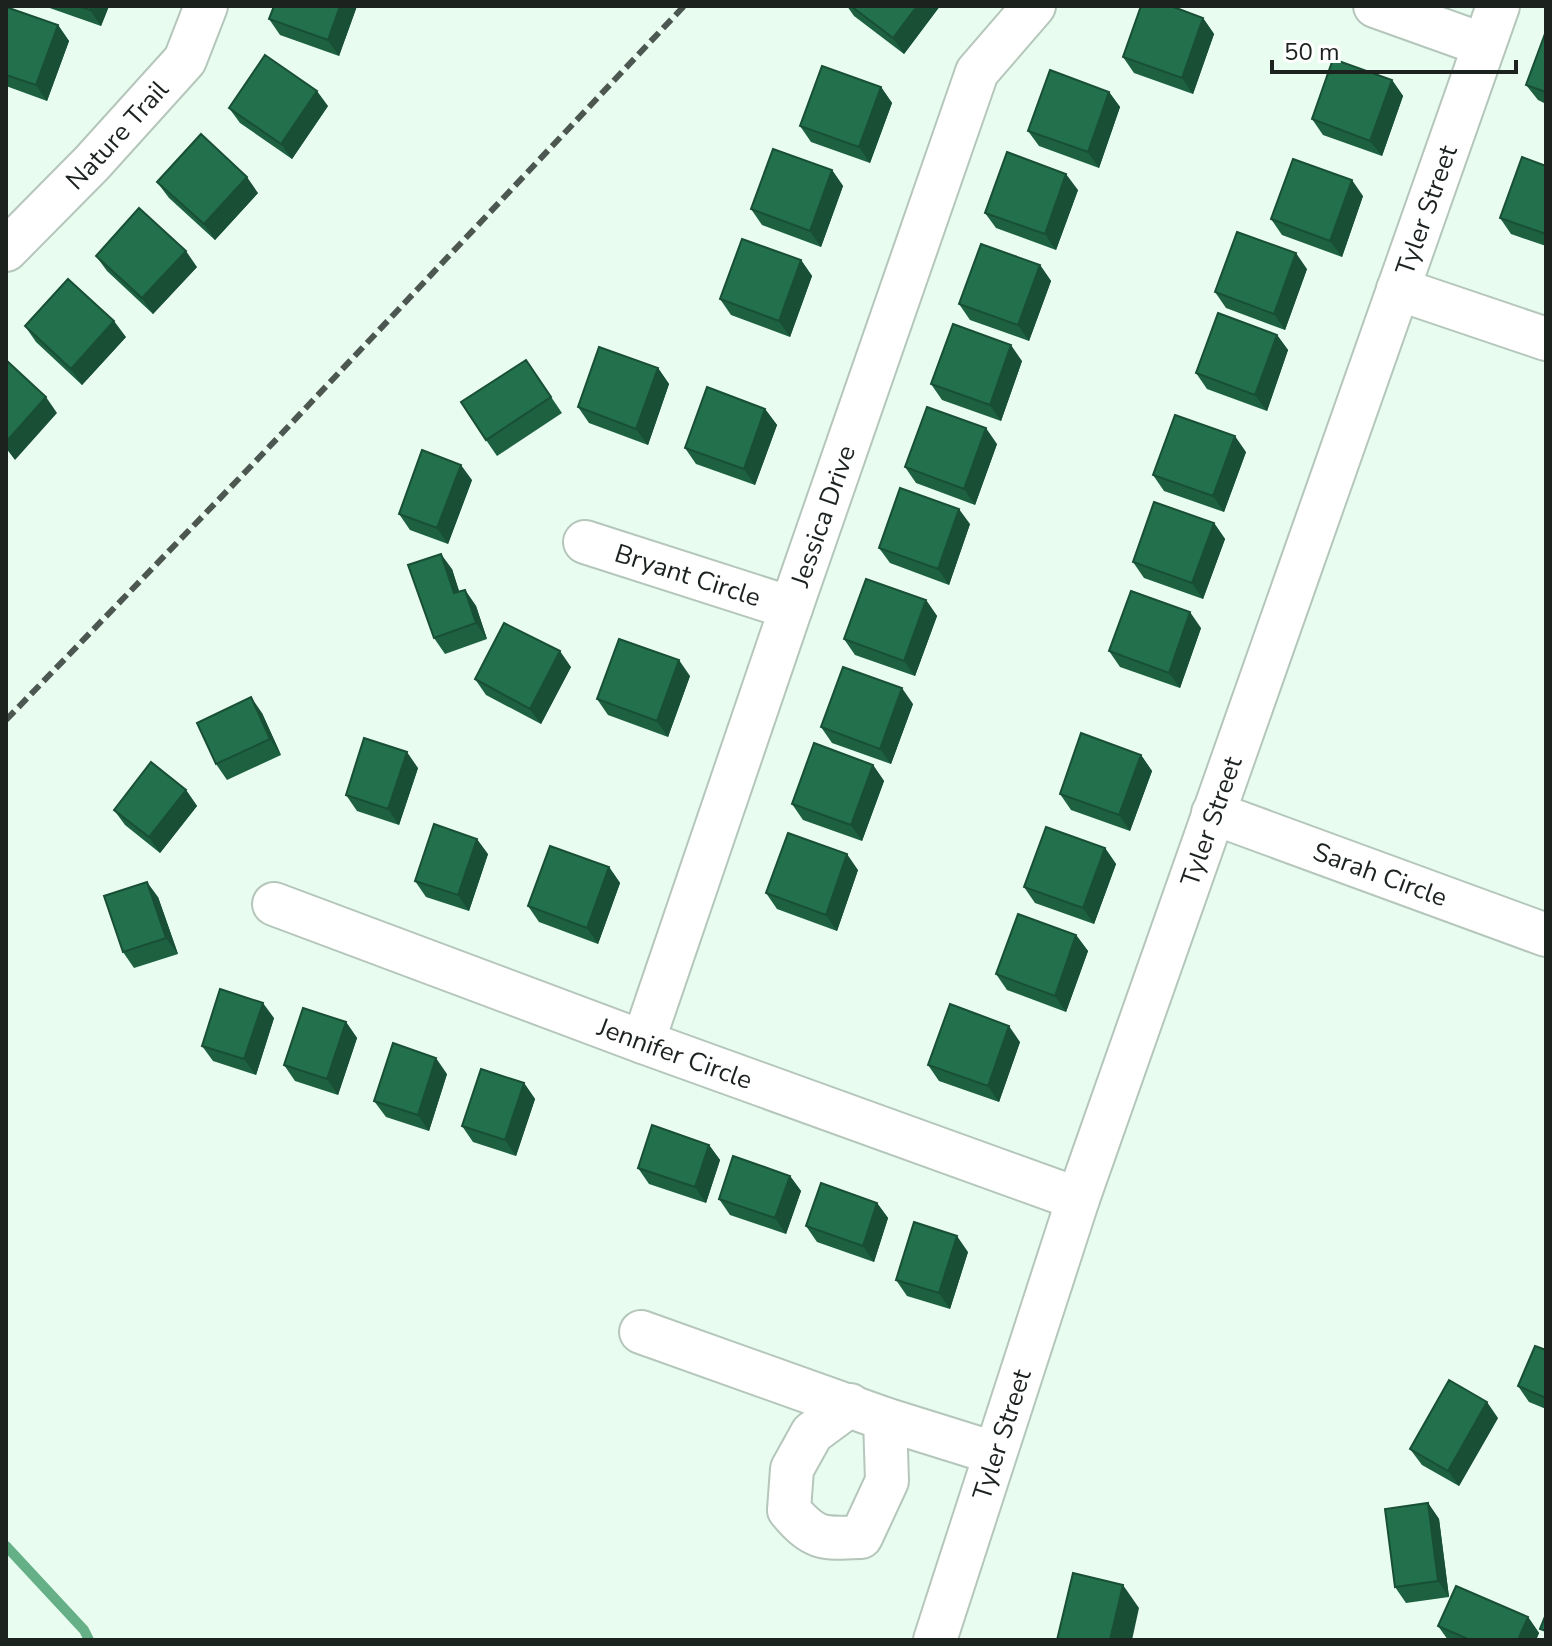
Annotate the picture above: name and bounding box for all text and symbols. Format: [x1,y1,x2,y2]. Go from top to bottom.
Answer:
scale bar [1272,24,1516,74]
text: 50 m [1284,36,1340,68]
street label: Nature Trail [58,73,177,198]
street label: Tyler Street [1388,140,1466,280]
street label: Jessica Drive [782,441,864,592]
street label: Bryant Circle [610,536,765,615]
street label: Tyler Street [1172,751,1251,891]
street label: Sarah Circle [1308,834,1452,915]
street label: Jennifer Circle [592,1009,757,1098]
street label: Tyler Street [965,1364,1040,1505]

